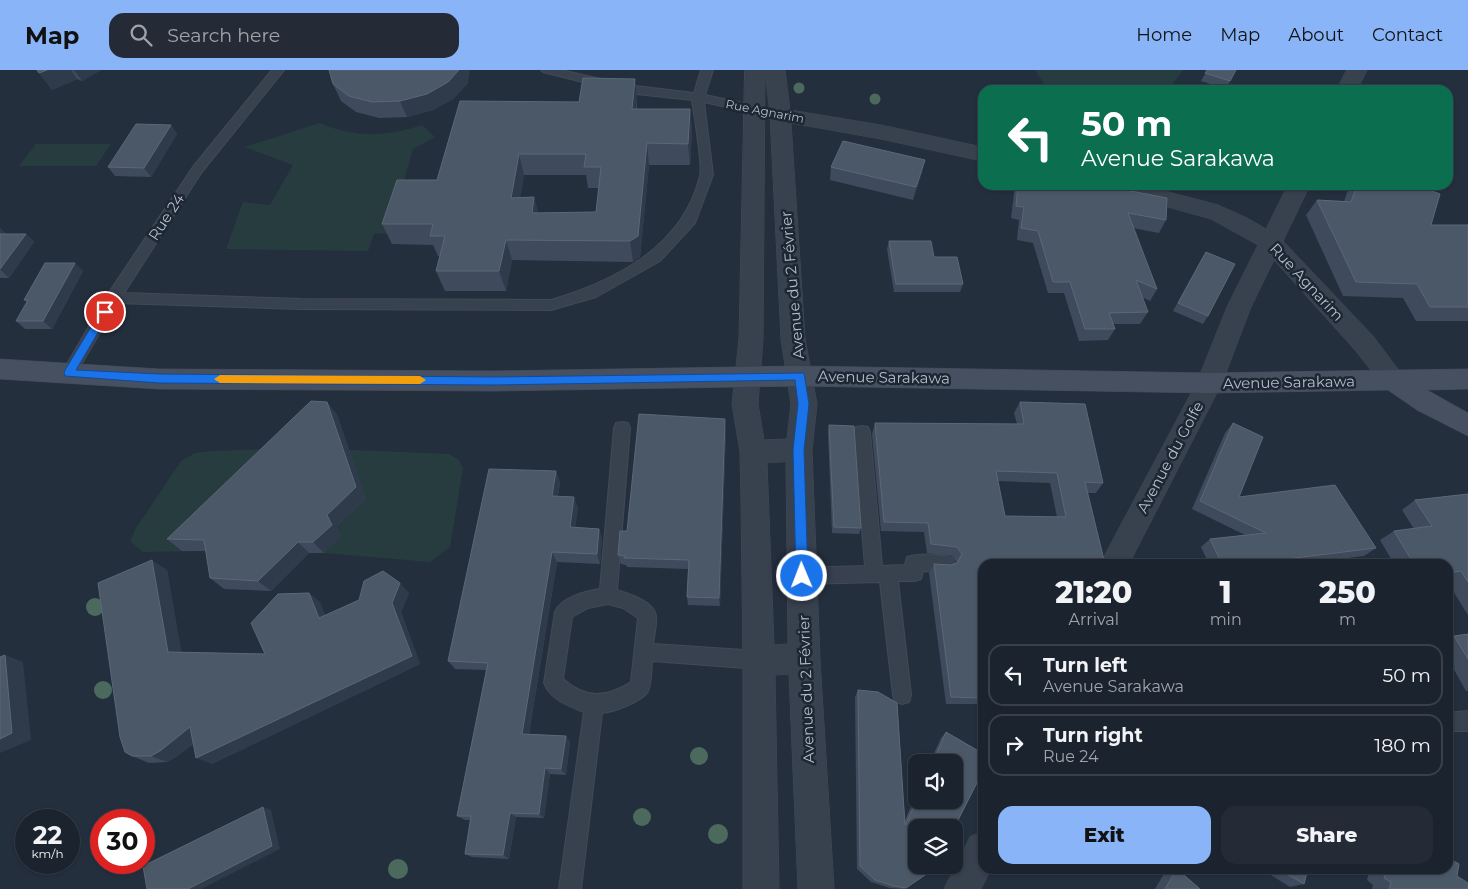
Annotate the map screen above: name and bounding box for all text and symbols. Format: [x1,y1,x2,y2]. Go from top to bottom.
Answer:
search box [109,13,459,58]
text: Map [25,21,79,50]
icon: search [127,21,155,49]
text: Search here [167,24,280,47]
text: Home [1136,24,1192,46]
text: Map [1220,24,1260,46]
text: About [1288,24,1344,46]
text: Contact [1372,24,1443,46]
street label: Rue Agnarim [724,96,806,126]
text: 50 m [1081,102,1172,145]
icon: left [998,105,1063,170]
text: Avenue Sarakawa [1081,145,1275,172]
street label: Rue 24 [144,190,188,244]
street label: Avenue du 2 Février [776,210,808,360]
street label: Rue Agnarim [1266,239,1348,325]
pin [84,291,126,333]
icon: arrive [91,298,119,326]
street label: Avenue Sarakawa [818,366,950,388]
street label: Avenue Sarakawa [1223,371,1355,393]
street label: Avenue du Golfe [1133,398,1207,516]
position arrow [775,549,827,601]
text: 21:20 [1055,574,1132,611]
text: 1 [1220,574,1232,611]
text: 250 [1319,574,1376,611]
text: Arrival [1069,610,1119,629]
text: min [1210,610,1242,629]
text: m [1339,610,1356,629]
street label: Avenue du 2 Février [794,614,818,764]
text: Turn left [1043,654,1128,677]
icon: left [1000,661,1028,689]
text: 50 m [1383,664,1431,687]
text: Avenue Sarakawa [1043,677,1184,696]
text: Turn right [1043,724,1143,747]
icon: right [1000,731,1028,759]
text: 180 m [1374,734,1431,757]
text: Rue 24 [1043,747,1098,766]
map controls [908,754,963,874]
button: sound [908,754,963,809]
button: Exit [998,806,1211,864]
button: Share [1221,806,1433,864]
speed limit sign: 30 [90,809,155,874]
button: layers [908,819,963,874]
text: 22 [33,820,62,850]
text: km/h [31,846,64,861]

